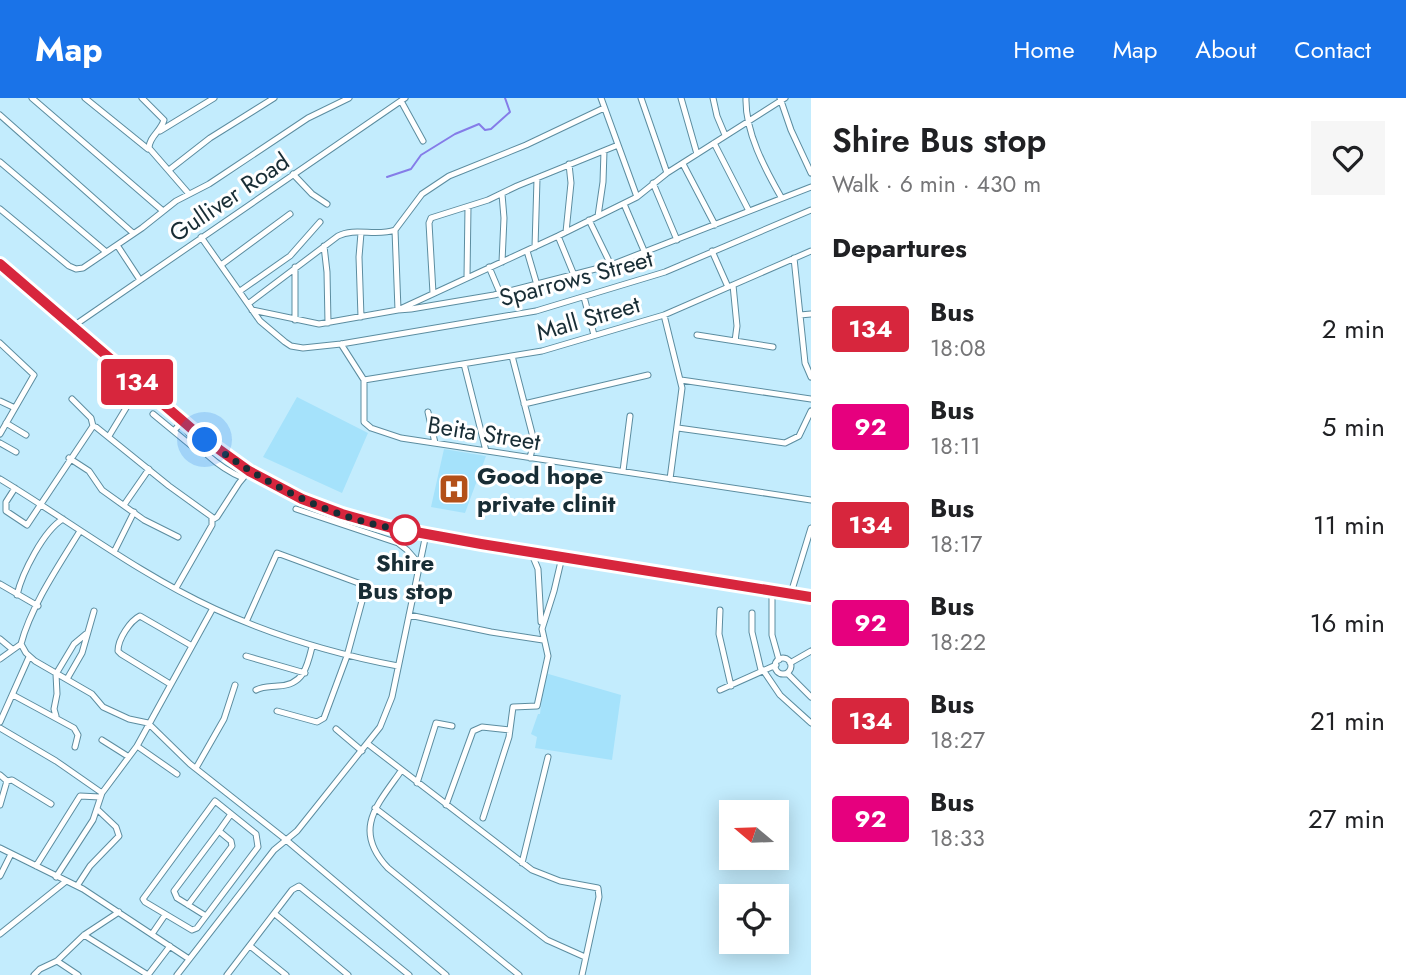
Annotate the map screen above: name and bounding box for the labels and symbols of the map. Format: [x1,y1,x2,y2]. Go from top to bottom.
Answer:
street label: Gulliver Road [162,144,296,250]
street label: Sparrows Street [495,241,657,315]
street label: Mall Street [532,286,644,349]
line badge: 134 [97,359,177,405]
street label: Beita Street [425,407,543,459]
your location [187,422,222,457]
place label: Good hope private clinit [477,458,616,521]
hospital icon: Good hope private clinit [437,472,471,506]
marker: Shire Bus stop [390,515,420,545]
place label: Shire Bus stop [357,545,453,608]
north arrow [719,800,789,870]

